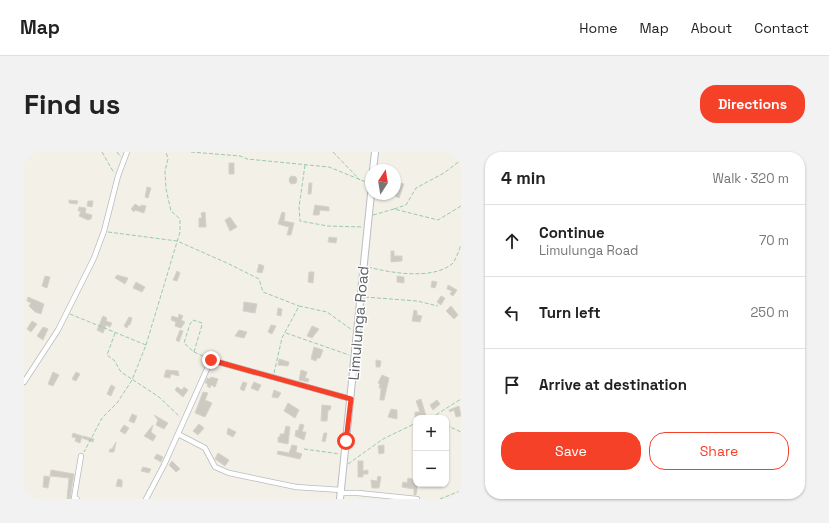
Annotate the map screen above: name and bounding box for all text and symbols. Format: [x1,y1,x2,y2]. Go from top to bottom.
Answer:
text: Map [20,15,60,40]
text: Home [579,19,617,37]
text: Map [639,19,669,37]
text: About [691,19,732,37]
text: Contact [754,19,809,37]
button: Directions [700,85,805,123]
text: Find us [24,86,121,122]
north arrow [365,164,401,200]
text: 4 min [501,167,546,189]
text: Walk · 320 m [712,170,789,187]
text: Continue [539,223,605,242]
icon: ahead [501,230,523,252]
text: 70 m [759,232,789,249]
text: Limulunga Road [539,242,639,259]
street label: Limulunga Road [344,265,372,381]
icon: left [501,302,523,324]
text: Turn left [539,303,601,322]
text: 250 m [751,304,789,321]
route end [202,351,220,369]
icon: arrive [501,374,523,396]
text: Arrive at destination [539,375,687,394]
map controls [413,415,449,487]
button: + [413,415,449,451]
route start [337,432,355,450]
button: Save [501,432,641,470]
button: Share [649,432,789,470]
button: − [413,451,449,487]

